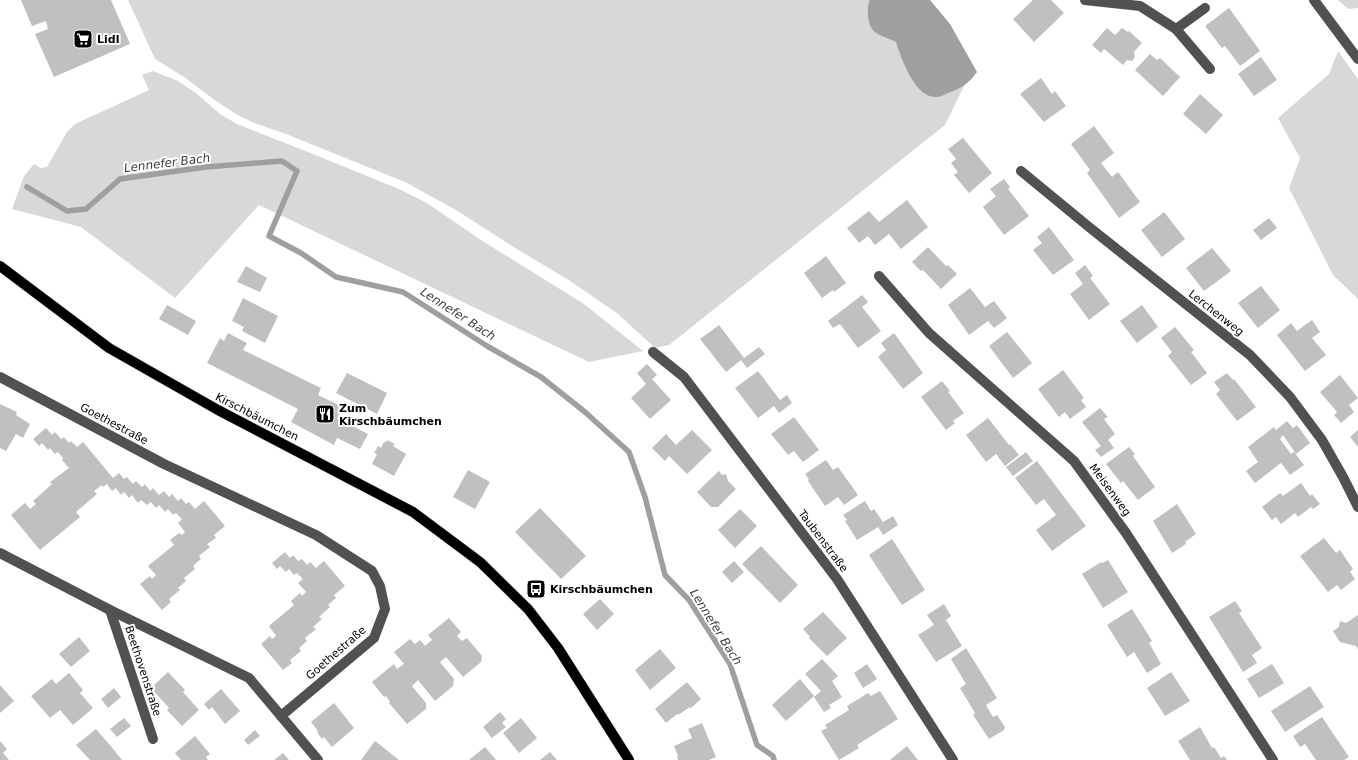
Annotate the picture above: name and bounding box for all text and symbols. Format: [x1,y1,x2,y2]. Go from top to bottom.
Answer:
supermarket icon: Lidl [72,28,94,50]
place label: Lidl [97,33,119,46]
water label: Lennefer Bach [123,151,211,175]
water label: Lennefer Bach [418,284,498,344]
street label: Lerchenweg [1186,287,1246,339]
street label: Kirschbäumchen [213,390,301,444]
street label: Goethestraße [78,401,150,447]
place label: Zum Kirschbäumchen [339,402,442,428]
restaurant icon: Zum Kirschbäumchen [314,403,336,425]
street label: Meisenweg [1087,461,1133,519]
street label: Taubenstraße [795,507,851,575]
bus stop icon: Kirschbäumchen [525,578,547,600]
place label: Kirschbäumchen [550,583,653,596]
water label: Lennefer Bach [687,586,745,668]
street label: Goethestraße [303,623,369,683]
street label: Beethovenstraße [122,624,164,718]

